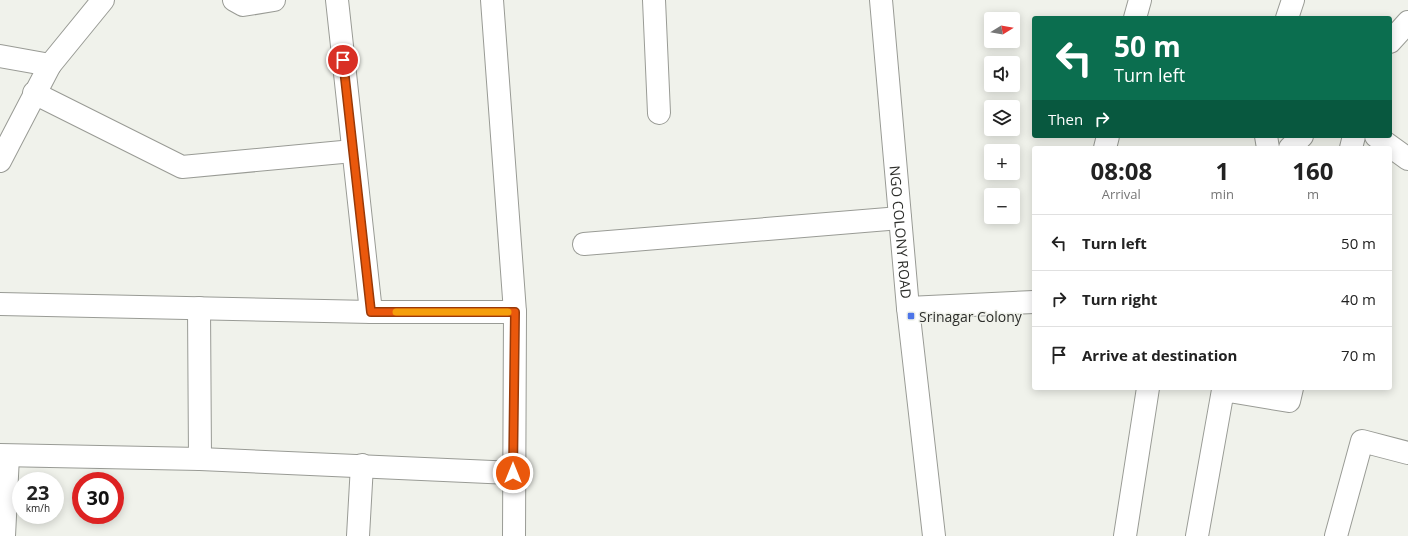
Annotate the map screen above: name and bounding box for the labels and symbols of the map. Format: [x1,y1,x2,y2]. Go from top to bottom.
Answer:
north arrow [984,12,1020,48]
pin [326,43,360,77]
street label: NGO COLONY ROAD [886,165,917,300]
place label: Srinagar Colony [919,307,1023,326]
marker: Srinagar Colony [906,311,916,321]
position arrow [492,452,534,494]
speed limit sign: 30 [72,472,124,524]

